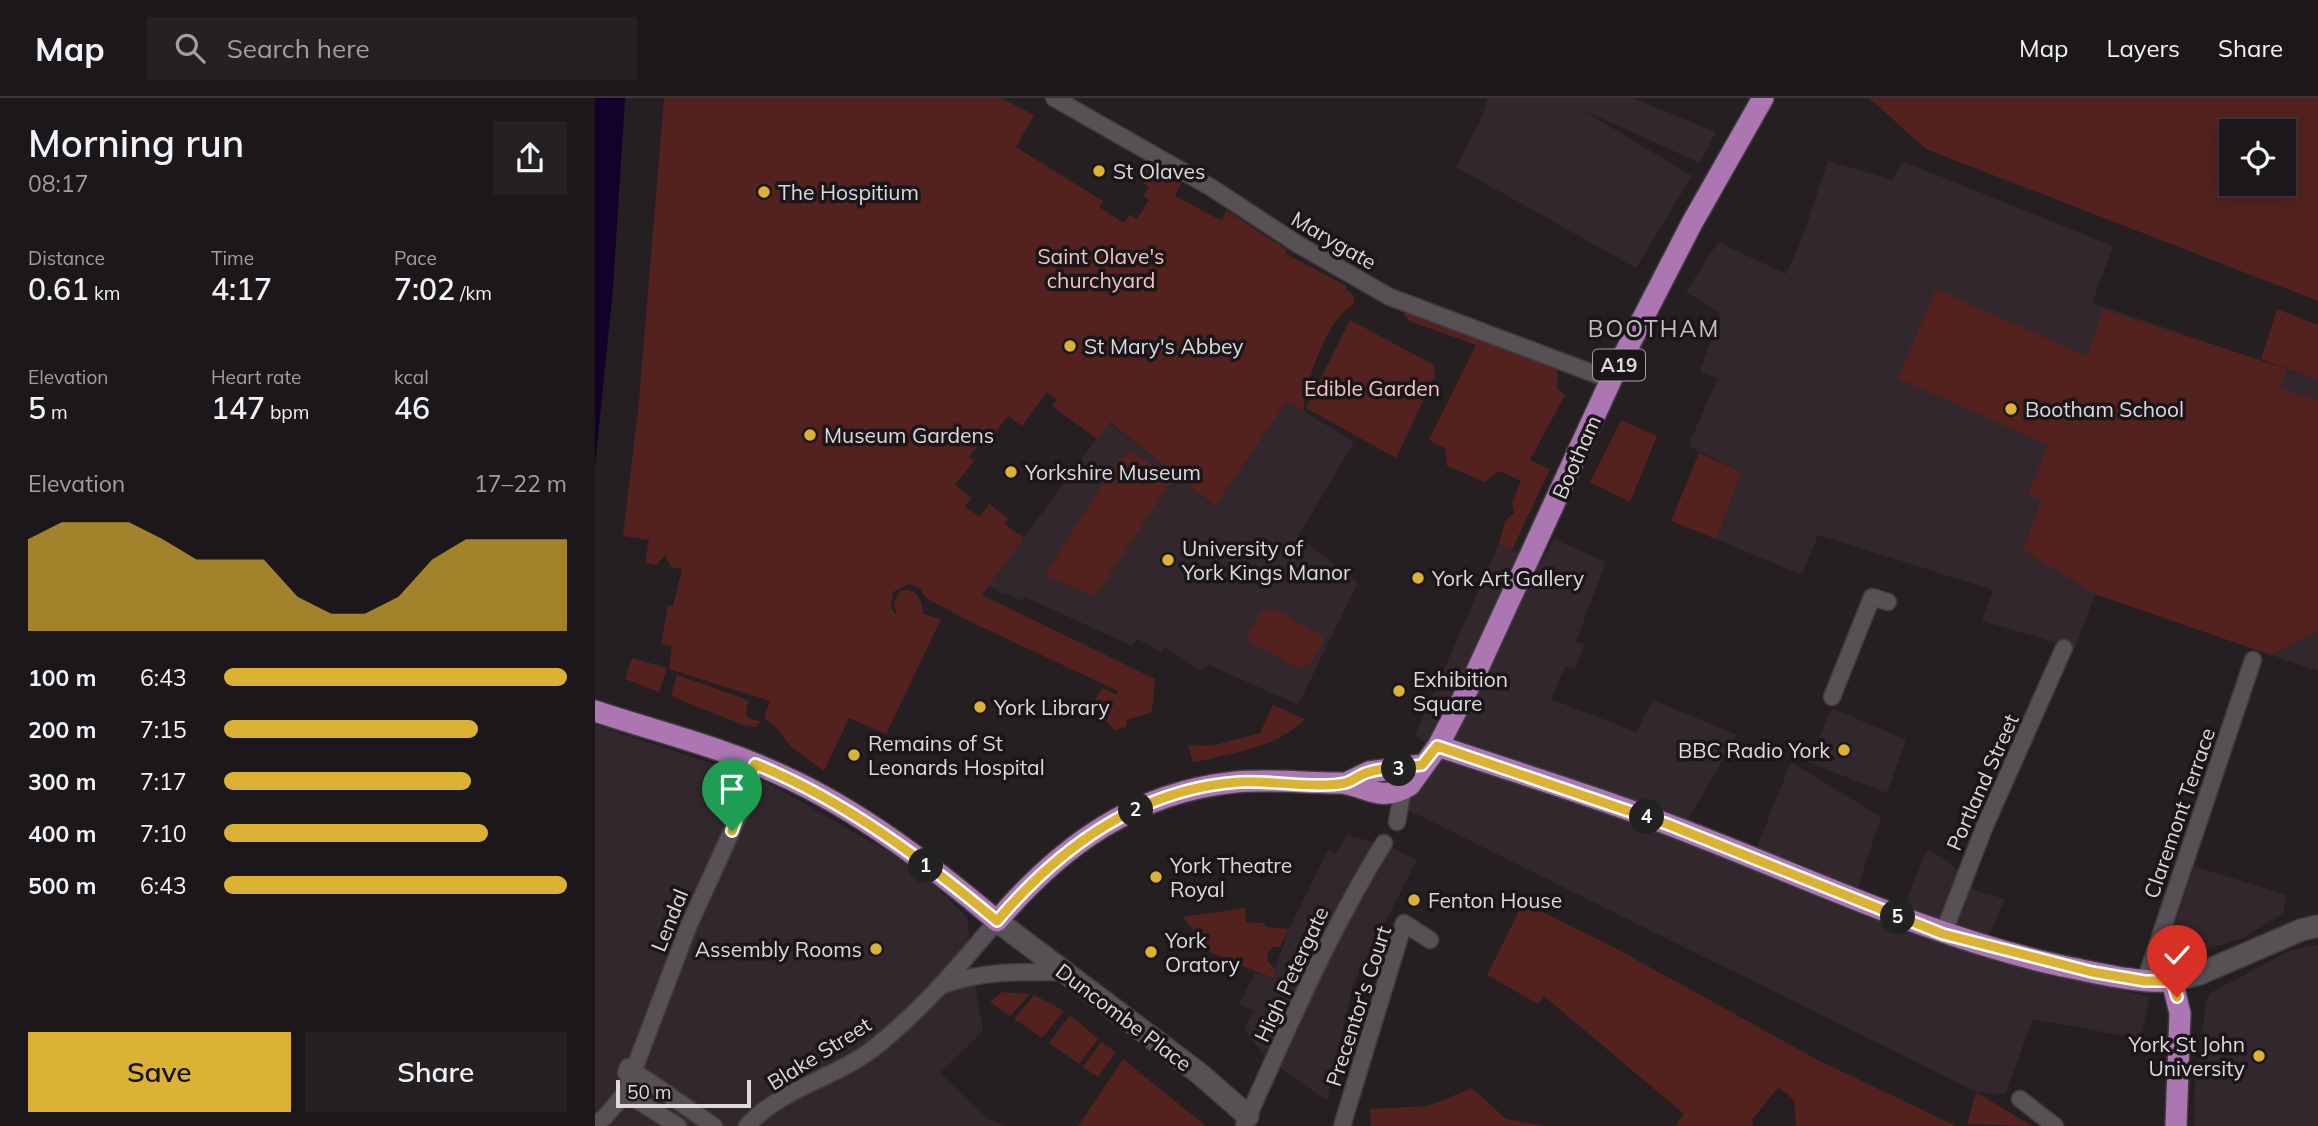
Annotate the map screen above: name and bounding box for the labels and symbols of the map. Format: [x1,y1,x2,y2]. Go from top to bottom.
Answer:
place label: St Olaves [1113,158,1205,184]
marker: St Olaves [1091,163,1107,179]
place label: The Hospitium [778,179,919,205]
marker: The Hospitium [756,184,772,200]
street label: Marygate [1287,205,1381,275]
park label: Saint Olave's churchyard [1037,243,1165,293]
district label: BOOTHAM [1588,314,1720,343]
place label: St Mary's Abbey [1084,333,1244,359]
marker: St Mary's Abbey [1062,338,1078,354]
road number: A19 [1593,350,1645,380]
park label: Edible Garden [1304,375,1440,401]
place label: Bootham School [2025,396,2184,422]
marker: Bootham School [2003,401,2019,417]
street label: Bootham [1546,411,1606,503]
place label: Museum Gardens [824,422,994,448]
marker: Museum Gardens [802,427,818,443]
place label: Yorkshire Museum [1024,459,1201,485]
marker: Yorkshire Museum [1003,464,1019,480]
place label: University of York Kings Manor [1181,535,1351,585]
marker: University of York Kings Manor [1160,552,1176,568]
place label: York Art Gallery [1431,565,1584,591]
marker: York Art Gallery [1410,570,1426,586]
place label: Exhibition Square [1413,666,1508,716]
marker: Exhibition Square [1391,683,1407,699]
place label: York Library [993,694,1110,720]
marker: York Library [972,699,988,715]
street label: Portland Street [1940,710,2024,854]
street label: Claremont Terrace [2138,724,2220,902]
place label: Remains of St Leonards Hospital [868,730,1045,780]
place label: BBC Radio York [1678,737,1830,763]
marker: BBC Radio York [1836,742,1852,758]
marker: Remains of St Leonards Hospital [846,747,862,763]
pin: 3 [1381,752,1417,786]
pin [702,759,762,831]
pin: 2 [1119,792,1153,828]
pin: 4 [1629,800,1665,834]
pin: 1 [909,848,943,884]
place label: York Theatre Royal [1169,852,1292,902]
marker: York Theatre Royal [1148,869,1164,885]
street label: Lendal [645,885,693,955]
place label: Fenton House [1428,887,1562,913]
marker: Fenton House [1406,892,1422,908]
pin: 5 [1881,900,1915,934]
street label: High Petergate [1248,902,1334,1046]
street label: Precentor's Court [1320,923,1396,1089]
pin [2147,925,2207,997]
place label: York Oratory [1164,927,1240,977]
place label: Assembly Rooms [695,936,862,962]
marker: Assembly Rooms [868,941,884,957]
marker: York Oratory [1143,944,1159,960]
street label: Duncombe Place [1051,958,1197,1076]
street label: Blake Street [762,1011,876,1095]
place label: York St John University [2128,1031,2245,1081]
marker: York St John University [2251,1048,2267,1064]
scale bar [616,1077,751,1109]

